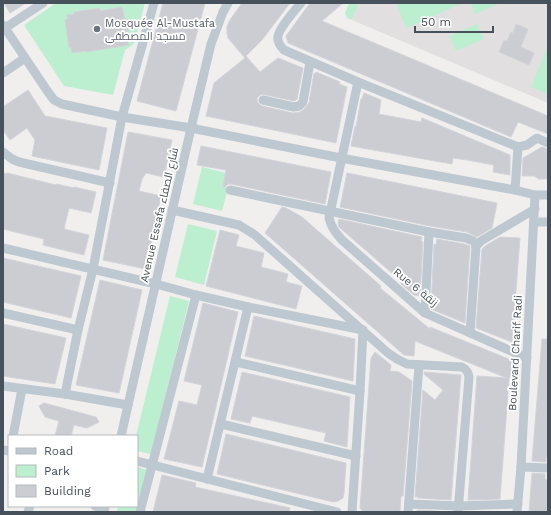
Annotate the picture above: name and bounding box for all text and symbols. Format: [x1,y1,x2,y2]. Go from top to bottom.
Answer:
scale bar [415,8,493,34]
text: 50 m [421,15,451,29]
place label: Mosquée Al-Mustafa مسجد المصطفى [105,17,215,43]
marker: Mosquée Al-Mustafa مسجد المصطفى [92,24,102,34]
street label: Avenue Essafa شارع الصفاء [138,146,182,284]
street label: Rue 6 زنقة [391,265,441,309]
street label: Boulevard Charif Radi [506,295,525,411]
legend [8,435,138,507]
text: Road [44,444,73,458]
text: Park [44,464,70,478]
text: Building [44,484,91,498]

